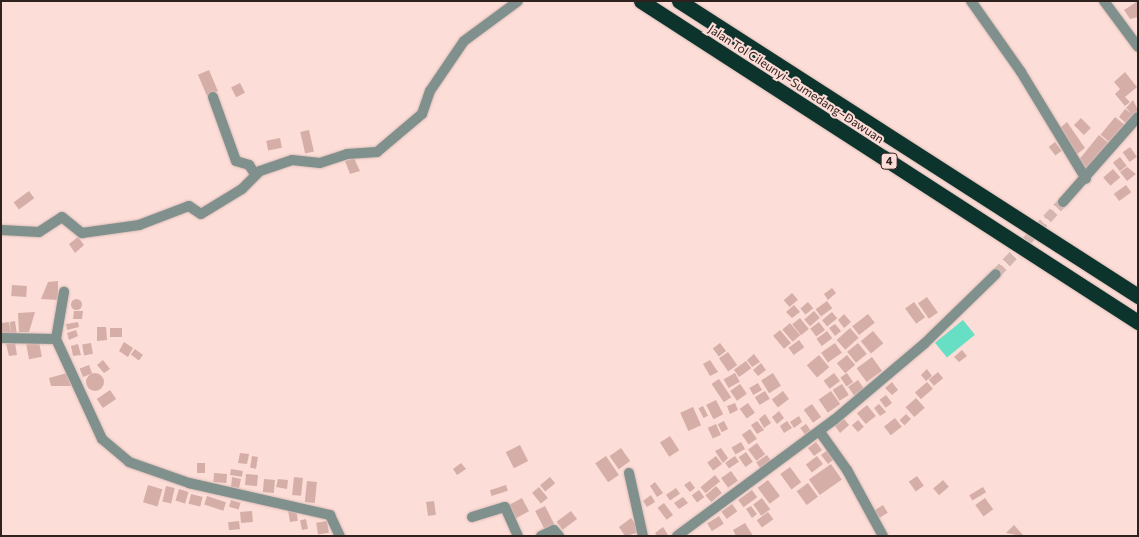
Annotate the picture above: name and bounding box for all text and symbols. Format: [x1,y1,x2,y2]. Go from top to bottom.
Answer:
street label: Jalan Tol Cileunyi–Sumedang–Dawuan [706,22,886,146]
road number: 4 [880,153,898,170]

